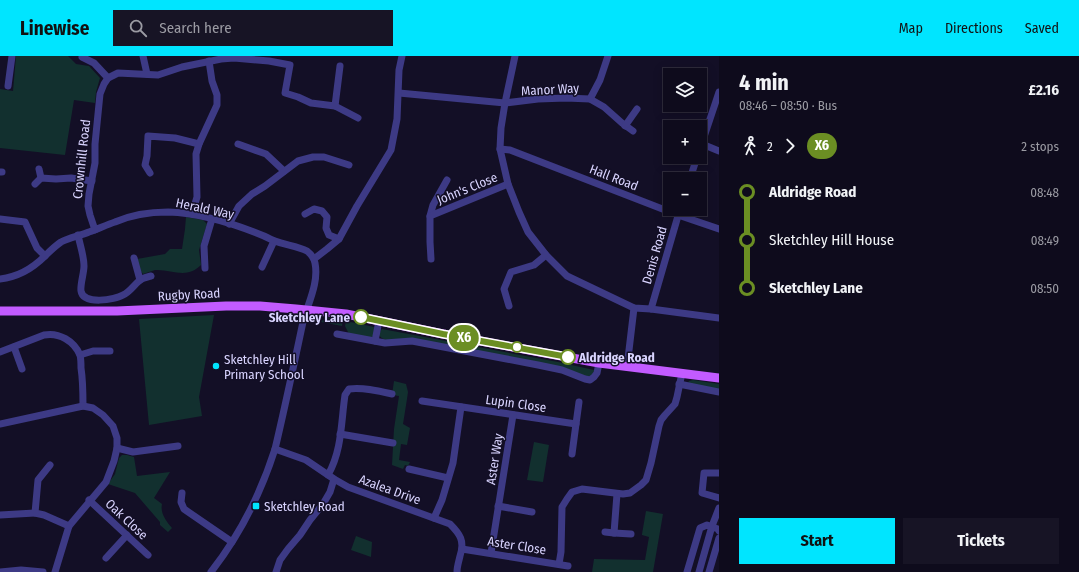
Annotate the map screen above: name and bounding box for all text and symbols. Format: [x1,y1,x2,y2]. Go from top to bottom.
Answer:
search box [113,10,393,46]
text: Linewise [20,17,89,40]
icon: search [127,17,149,39]
text: Search here [159,19,232,37]
text: Map [899,20,923,37]
text: Directions [945,20,1003,37]
text: Saved [1025,20,1059,37]
map controls [663,68,707,216]
button: layers [663,68,707,112]
text: 4 min [739,69,789,96]
street label: Manor Way [521,80,580,99]
text: £2.16 [1029,81,1059,99]
text: 08:46 – 08:50 · Bus [739,98,837,113]
street label: Crownhill Road [70,119,93,200]
button: + [663,120,707,164]
icon: walk [739,135,761,157]
icon: forward [779,135,801,157]
text: X6 [815,137,829,154]
text: 2 [767,139,773,154]
text: 2 stops [1021,139,1059,154]
street label: Hall Road [587,161,640,194]
street label: John's Close [435,170,500,207]
button: − [663,172,707,216]
text: Aldridge Road [769,183,856,201]
text: 08:48 [1030,185,1059,200]
street label: Herald Way [174,195,236,222]
street label: Denis Road [639,224,670,286]
text: Sketchley Hill House [769,231,894,249]
text: 08:49 [1031,233,1059,248]
text: Sketchley Lane [769,279,863,297]
text: 08:50 [1030,281,1059,296]
street label: Rugby Road [157,285,221,304]
marker: Sketchley Lane [353,309,369,325]
place label: Sketchley Lane [269,310,350,325]
line badge: X6 [446,325,482,351]
text: X6 [457,329,471,346]
unlabelled marker [511,341,523,353]
marker: Aldridge Road [560,349,576,365]
place label: Aldridge Road [578,350,655,365]
place label: Sketchley Hill Primary School [224,352,305,382]
marker: Sketchley Hill Primary School [211,361,221,371]
street label: Lupin Close [485,392,547,415]
street label: Aster Way [483,432,506,486]
street label: Azalea Drive [357,471,423,508]
street label: Oak Close [102,496,151,543]
place label: Sketchley Road [264,499,345,514]
marker: Sketchley Road [251,501,261,511]
button: Start [739,518,895,564]
button: Tickets [903,518,1059,564]
street label: Aster Close [487,533,547,558]

